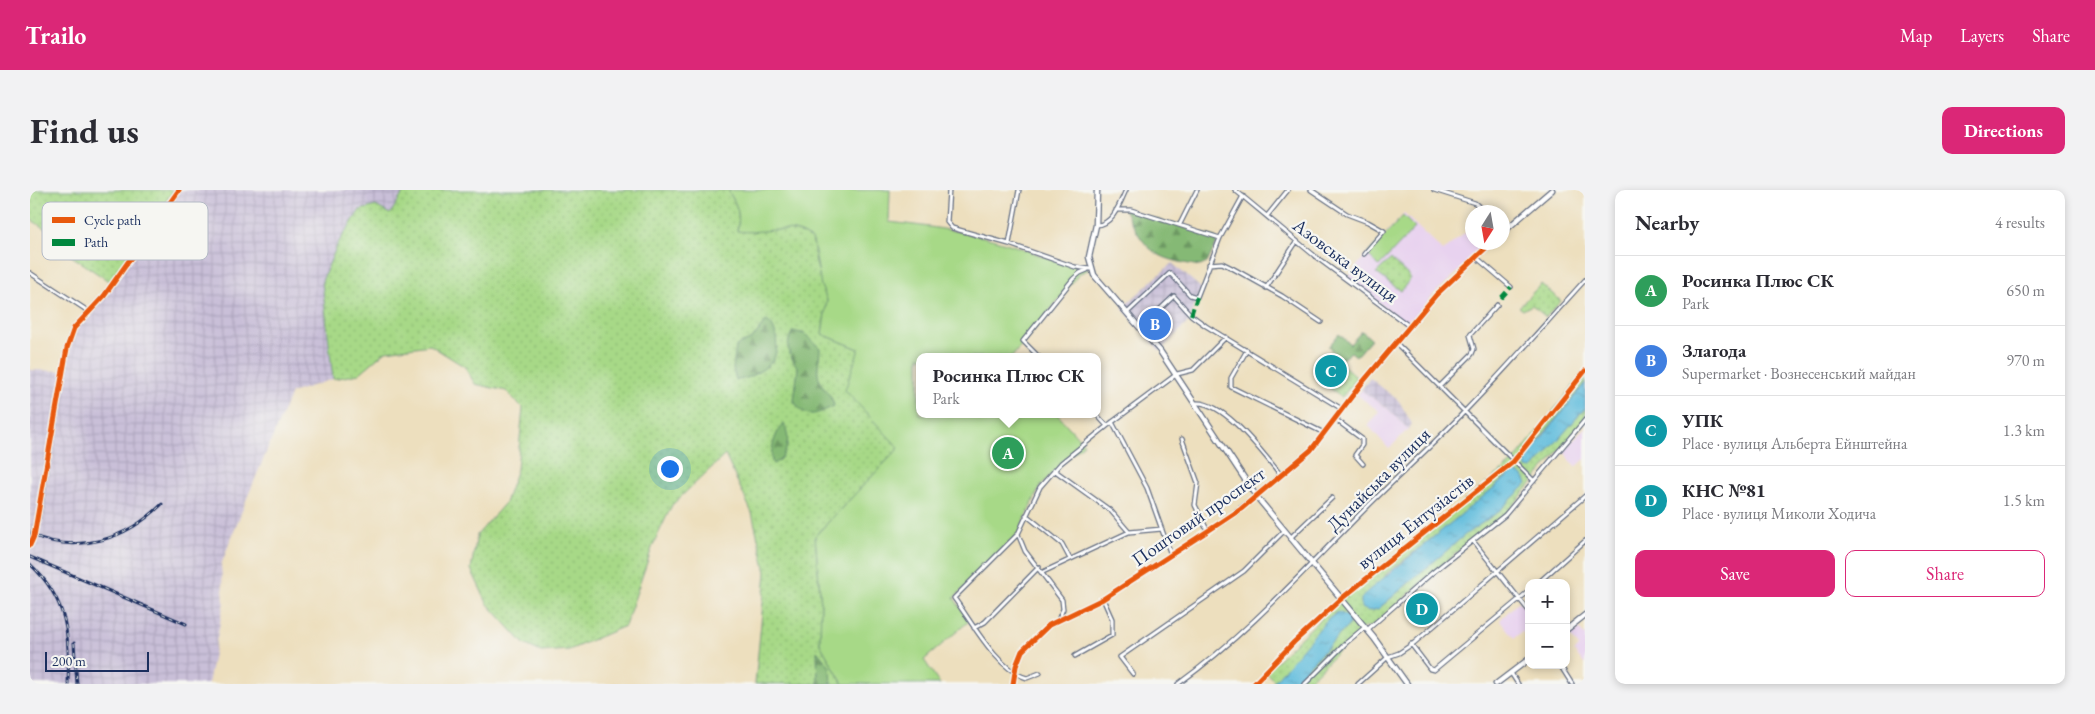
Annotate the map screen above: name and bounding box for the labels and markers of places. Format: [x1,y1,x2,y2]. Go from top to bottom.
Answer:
pin: B [1139,305,1171,343]
pin: C [1315,352,1347,390]
pin: A [992,434,1024,472]
pin: D [1406,590,1438,628]

